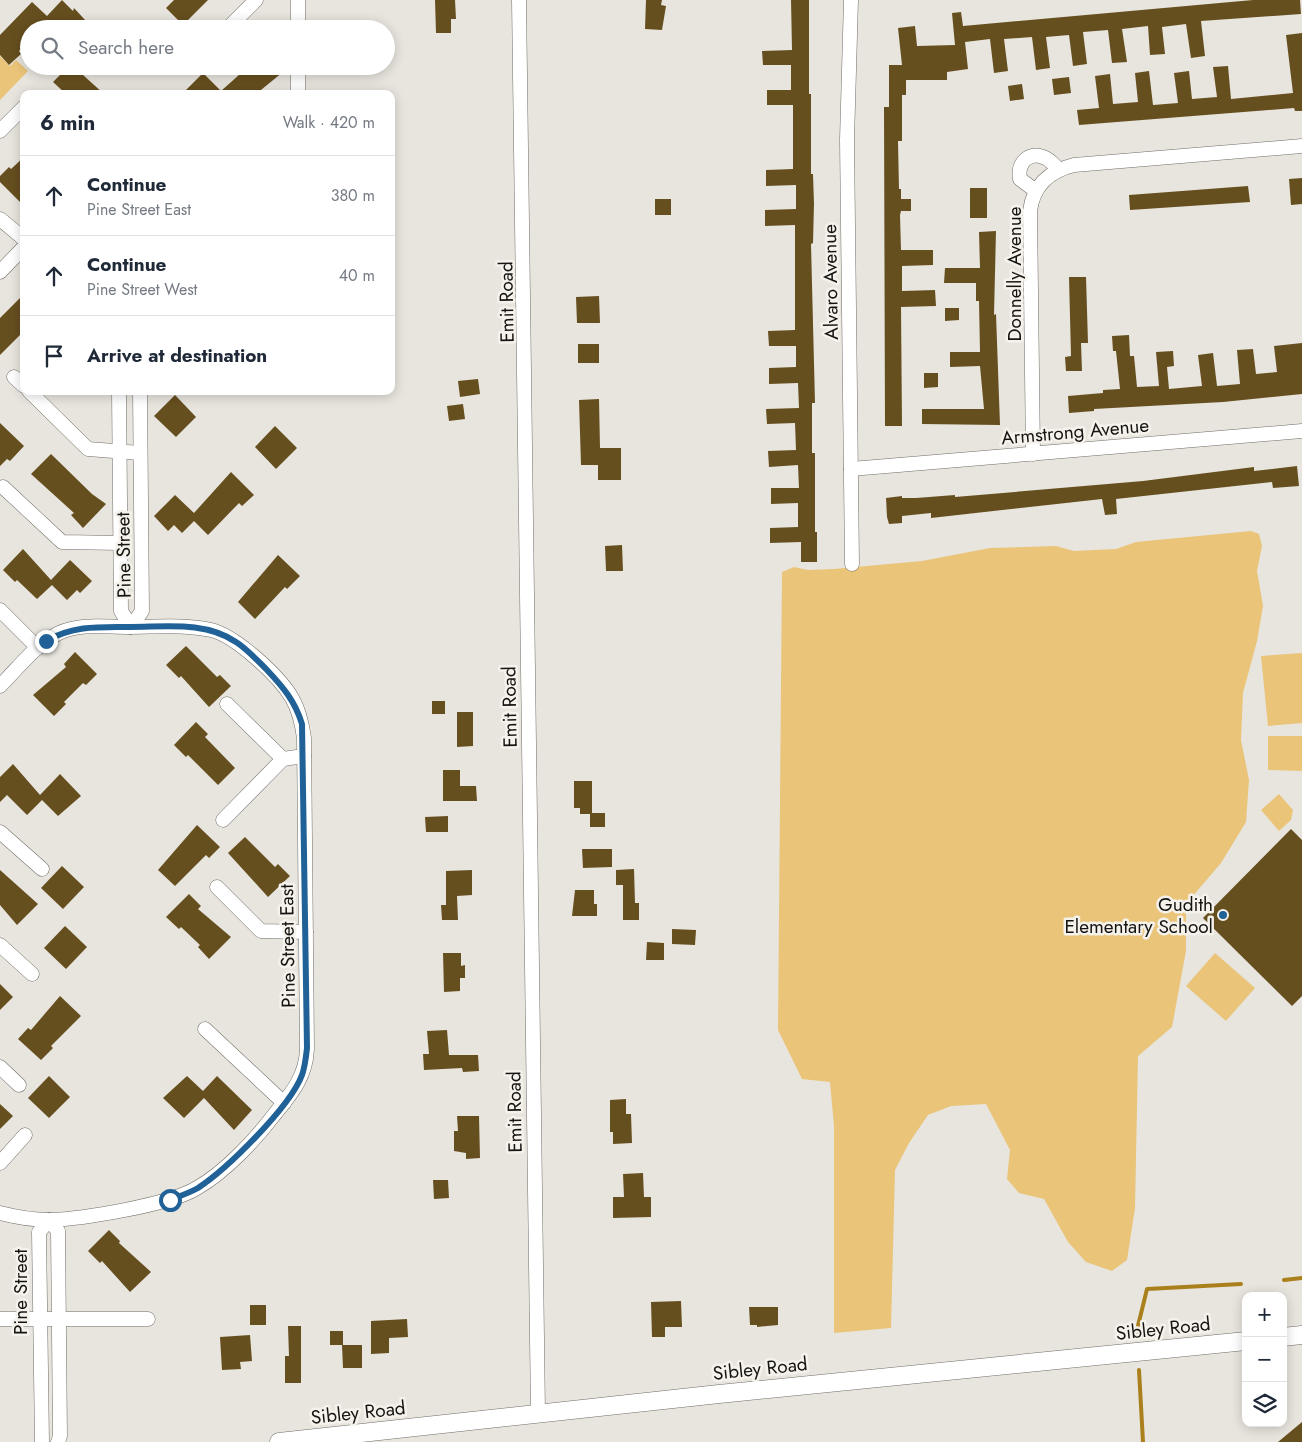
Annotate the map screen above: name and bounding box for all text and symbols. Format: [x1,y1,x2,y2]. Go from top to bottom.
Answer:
search box [20,20,395,75]
icon: search [38,34,66,62]
text: Search here [78,34,174,61]
text: 6 min [40,108,95,138]
text: Walk · 420 m [283,111,375,134]
text: Continue [87,171,166,198]
icon: ahead [40,182,68,210]
text: 380 m [331,184,375,207]
text: Pine Street East [87,198,191,221]
street label: Donnelly Avenue [1001,206,1028,342]
street label: Alvaro Avenue [816,224,845,340]
text: Continue [87,251,166,278]
street label: Emit Road [492,261,521,343]
icon: ahead [40,262,68,290]
text: 40 m [339,264,375,287]
text: Pine Street West [87,278,197,301]
icon: arrive [40,342,68,370]
text: Arrive at destination [87,342,267,369]
street label: Armstrong Avenue [1000,412,1150,451]
street label: Pine Street [109,511,138,598]
route end [35,630,58,653]
street label: Emit Road [495,666,524,748]
street label: Pine Street East [273,884,302,1008]
place label: Gudith Elementary School [1064,891,1213,940]
marker: Gudith Elementary School [1217,909,1229,921]
street label: Emit Road [500,1071,529,1153]
route start [159,1189,182,1212]
street label: Pine Street [7,1248,34,1335]
map controls [1242,1292,1287,1427]
button: + [1242,1292,1287,1337]
street label: Sibley Road [1114,1310,1212,1347]
button: − [1242,1337,1287,1382]
street label: Sibley Road [711,1350,809,1387]
button: layers [1242,1382,1287,1427]
street label: Sibley Road [309,1394,407,1431]

